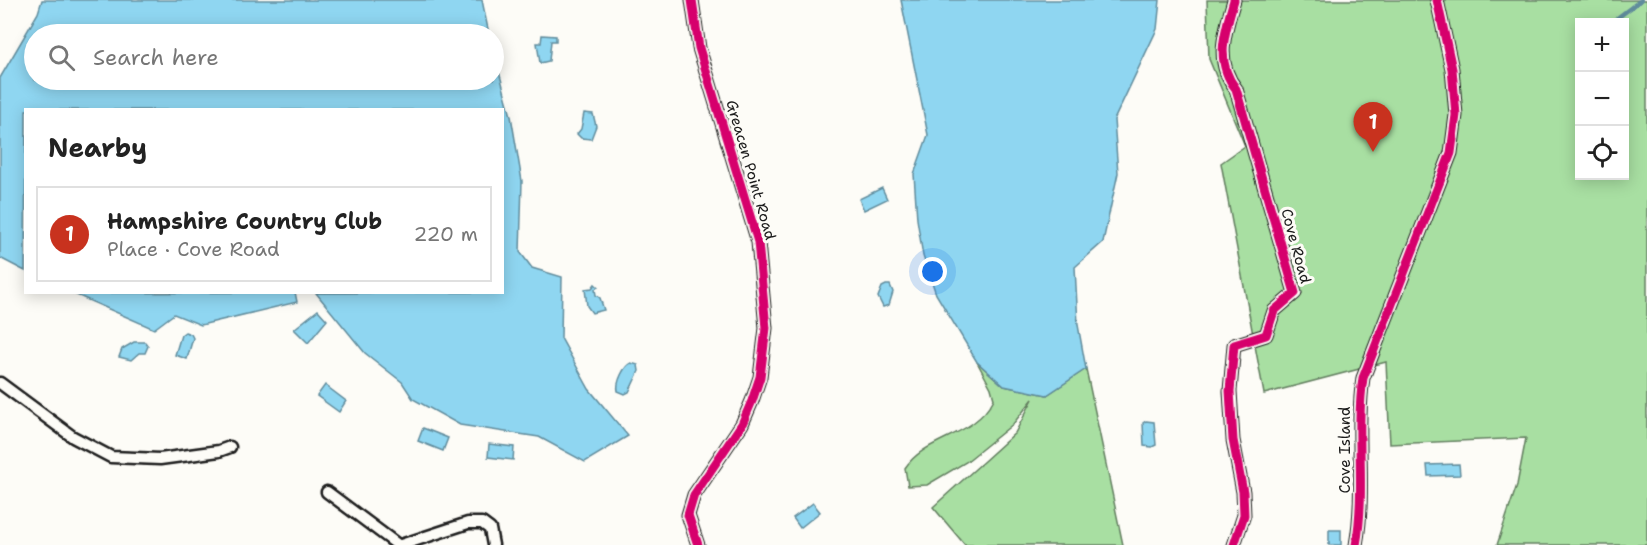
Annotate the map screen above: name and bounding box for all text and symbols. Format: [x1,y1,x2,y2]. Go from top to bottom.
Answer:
map controls [1575,18,1629,180]
button: + [1575,18,1629,72]
search box [24,24,504,90]
icon: search [45,41,78,74]
text: Search here [93,43,219,72]
button: − [1575,72,1629,126]
street label: Greacen Point Road [721,98,781,243]
pin: 1 [1354,102,1392,152]
button: locate [1575,126,1629,180]
text: Nearby [48,130,147,165]
street label: Cove Road [1276,206,1316,286]
text: Hampshire Country Club [107,207,382,236]
text: 1 [65,221,74,247]
text: 220 m [414,221,478,247]
text: Place · Cove Road [107,236,280,262]
your location [918,257,947,286]
street label: Cove Island [1335,406,1355,493]

